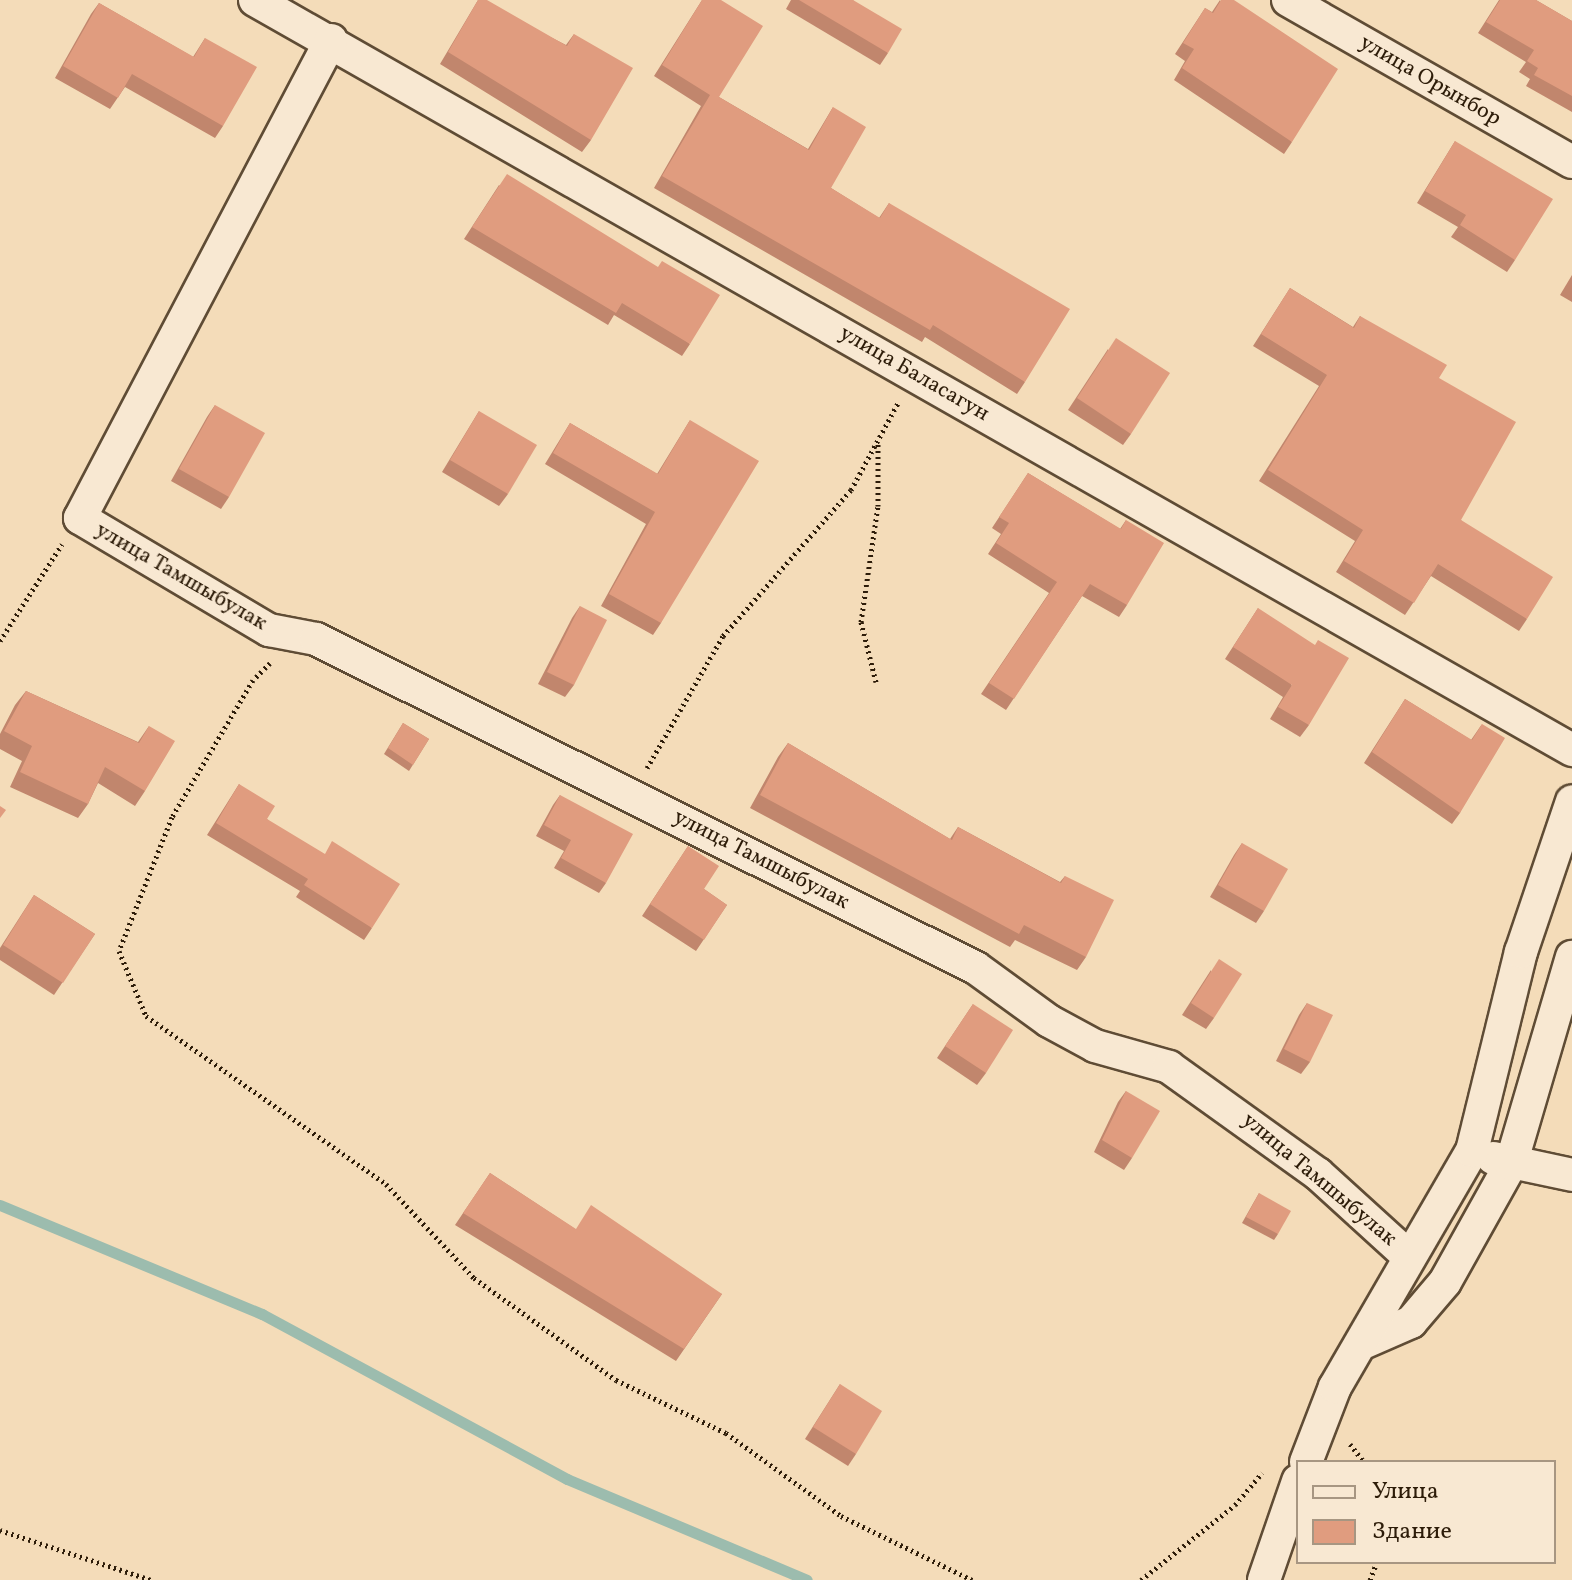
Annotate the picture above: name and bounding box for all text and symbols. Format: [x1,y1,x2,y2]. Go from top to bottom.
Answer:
street label: улица Орынбор [1354,30,1506,132]
street label: улица Баласагун [834,320,994,428]
street label: улица Тамшыбулак [90,517,272,637]
street label: улица Тамшыбулак [668,804,854,916]
street label: улица Тамшыбулак [1236,1107,1402,1253]
legend [1296,1460,1556,1564]
text: Улица [1372,1475,1439,1509]
text: Здание [1372,1515,1452,1549]

